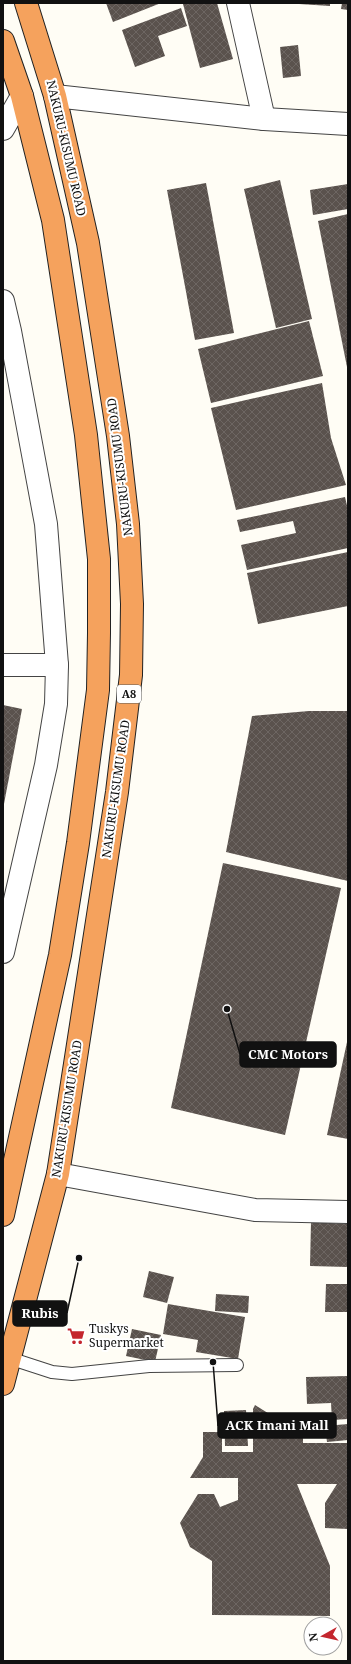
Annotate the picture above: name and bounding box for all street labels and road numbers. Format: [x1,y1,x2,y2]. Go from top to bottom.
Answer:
street label: NAKURU-KISUMU ROAD [43,78,90,218]
street label: NAKURU-KISUMU ROAD [103,397,136,537]
road number: A8 [117,685,141,703]
street label: NAKURU-KISUMU ROAD [97,719,134,859]
street label: NAKURU-KISUMU ROAD [47,1039,86,1179]

